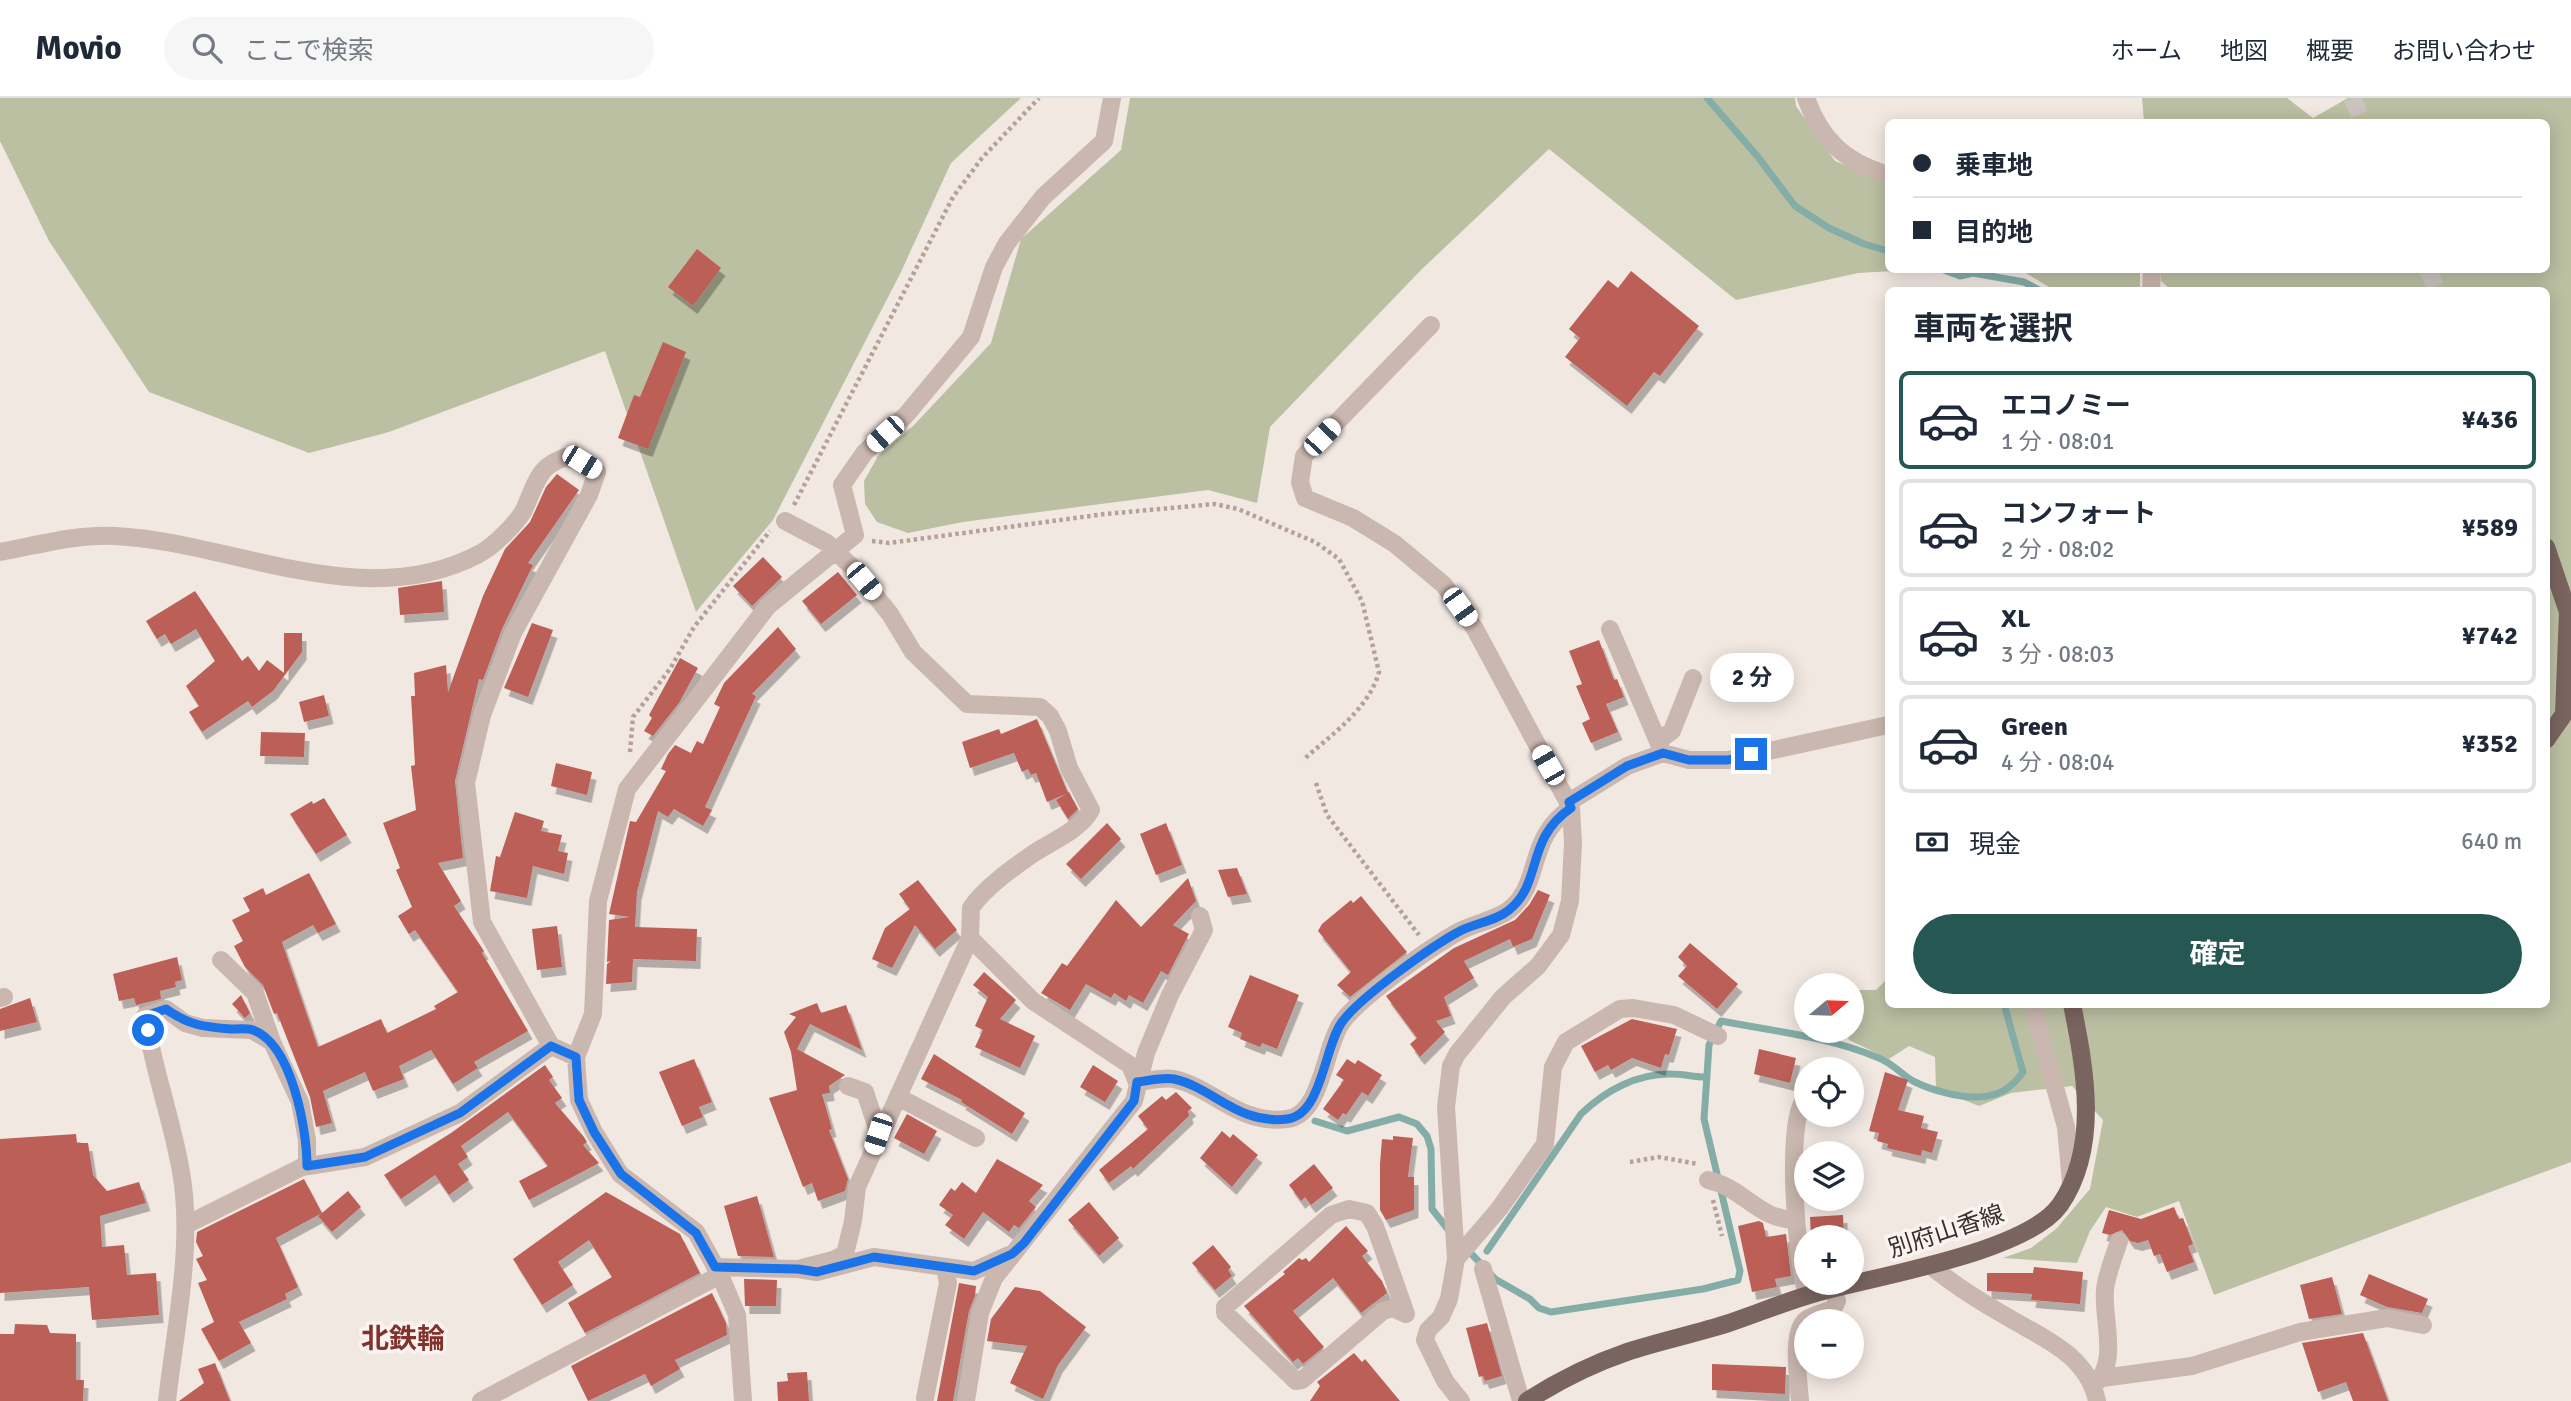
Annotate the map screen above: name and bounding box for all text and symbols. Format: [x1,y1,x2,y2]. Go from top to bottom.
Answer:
search box [164,17,654,80]
text: Movio [35,28,122,69]
icon: search [188,29,226,67]
text: ここで検索 [244,35,374,67]
text: ホーム [2111,36,2182,66]
text: 地図 [2220,36,2268,66]
text: 概要 [2306,36,2354,66]
text: お問い合わせ [2392,36,2536,66]
text: 乗車地 [1955,150,2033,182]
text: 目的地 [1955,217,2033,249]
text: 車両を選択 [1913,309,2073,348]
icon: car [1917,389,1980,452]
text: エコノミー [2001,390,2131,422]
text: ¥436 [2462,404,2518,436]
car [863,412,908,456]
car [1300,415,1345,459]
text: 1 分 · 08:01 [2001,427,2114,456]
car [559,442,606,482]
icon: car [1917,497,1980,560]
text: コンフォート [2001,498,2156,530]
text: ¥589 [2462,512,2518,544]
text: 2 分 · 08:02 [2001,535,2114,564]
car [843,558,886,604]
car [1440,584,1481,630]
text: XL [2001,603,2031,635]
icon: car [1917,605,1980,668]
text: ¥742 [2462,620,2518,652]
text: 3 分 · 08:03 [2001,640,2114,669]
callout: 2 分 [1709,652,1793,702]
text: 2 分 [1732,663,1772,692]
text: Green [2001,711,2068,743]
icon: car [1917,713,1980,776]
text: ¥352 [2462,728,2518,760]
route end [1735,738,1767,770]
car [1529,742,1568,788]
text: 4 分 · 08:04 [2001,748,2114,777]
icon: cash [1913,823,1951,861]
text: 640 m [2461,827,2522,856]
text: 現金 [1969,829,2021,861]
button: 確定 [1913,914,2522,994]
north arrow [1794,973,1864,1043]
map controls [1794,973,1864,1379]
route start [132,1014,164,1046]
button: locate [1794,1057,1864,1127]
car [862,1111,895,1157]
button: layers [1794,1141,1864,1211]
street label: 別府山香線 [1884,1198,2008,1264]
button: + [1794,1225,1864,1295]
button: − [1794,1309,1864,1379]
district label: 北鉄輪 [361,1322,445,1356]

